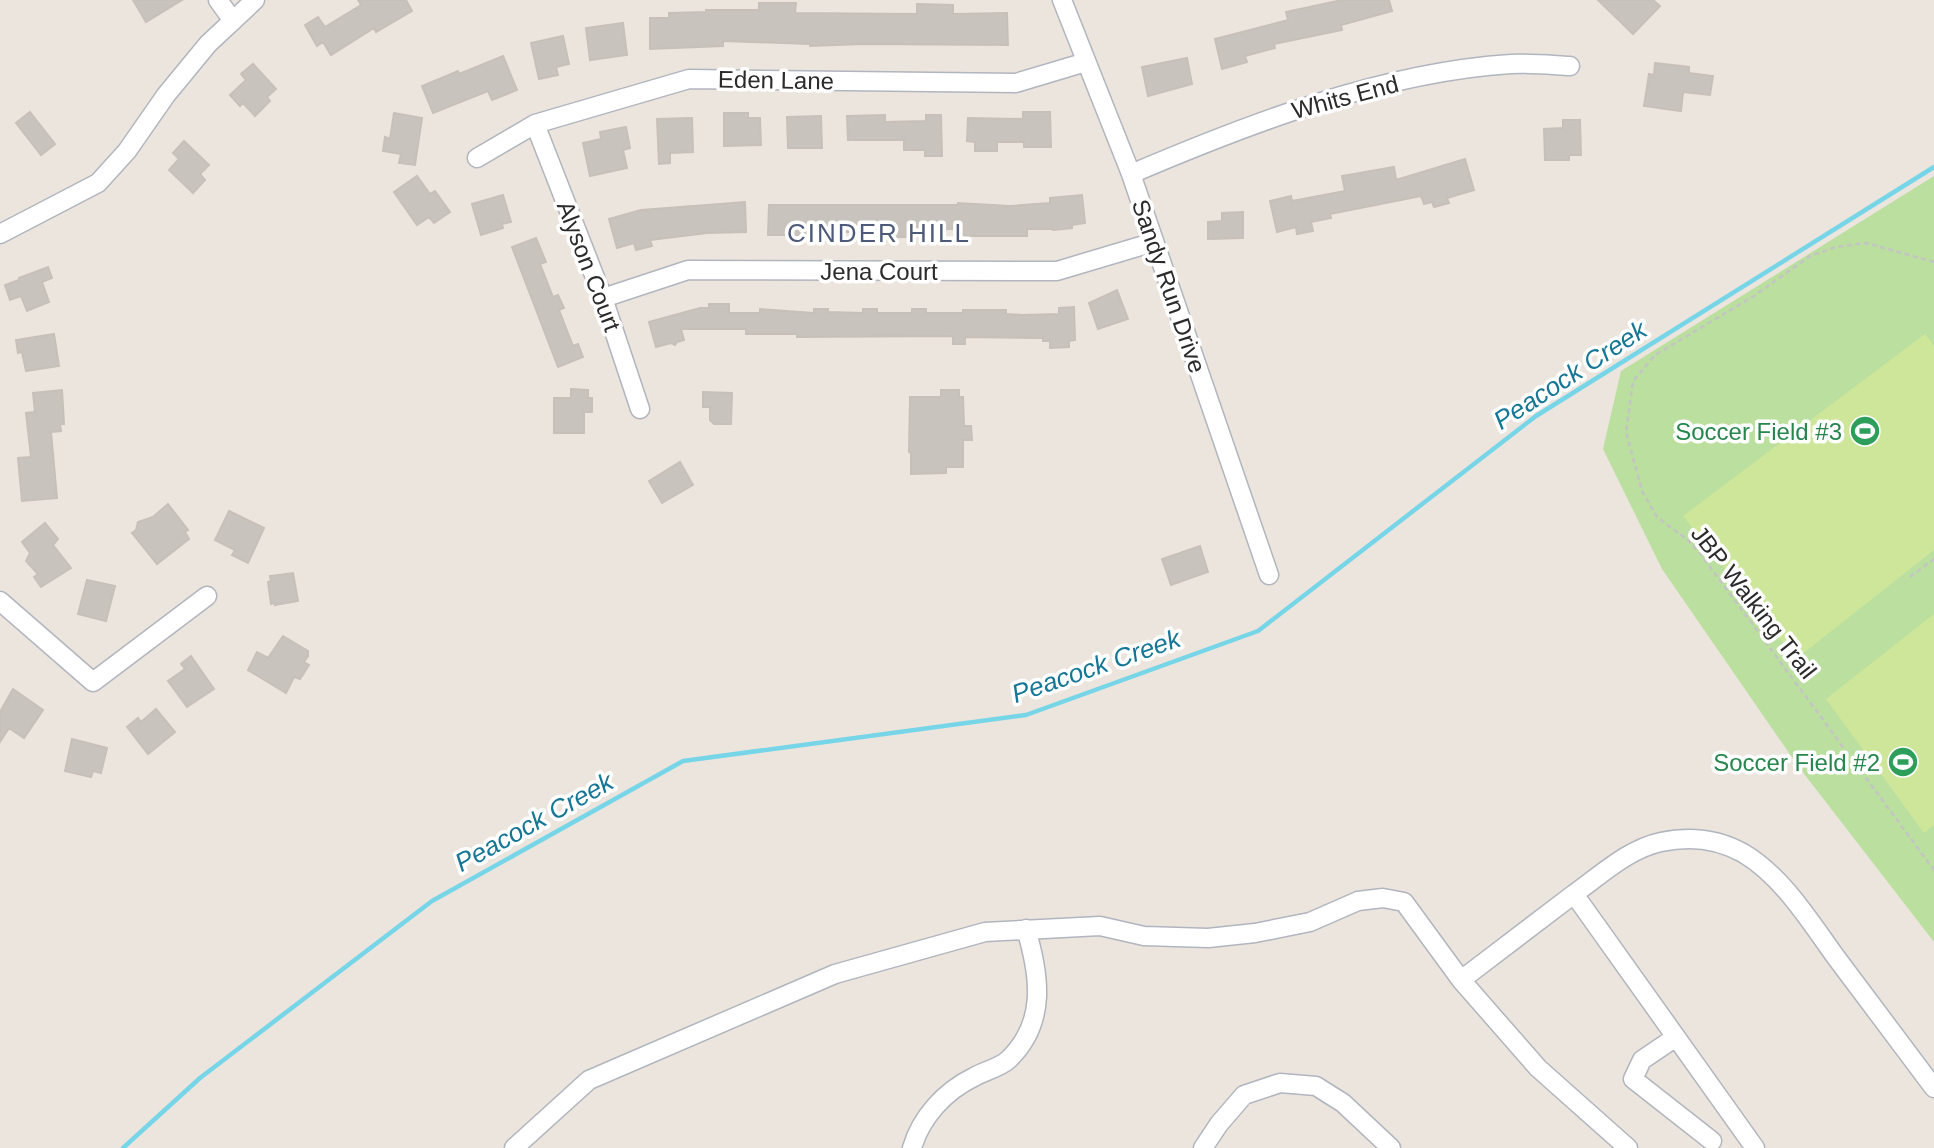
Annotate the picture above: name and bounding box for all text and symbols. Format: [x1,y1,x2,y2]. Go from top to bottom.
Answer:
street label: Eden Lane [718,65,834,95]
street label: Whits End [1289,70,1401,124]
street label: Sandy Run Drive [1127,196,1211,376]
street label: Alyson Court [552,197,626,335]
district label: CINDER HILL [787,218,971,248]
street label: Jena Court [820,258,938,285]
water label: Peacock Creek [1488,313,1654,436]
sports icon: Soccer Field #3 [1848,414,1882,448]
place label: Soccer Field #3 [1675,418,1842,445]
street label: JBP Walking Trail [1686,520,1822,684]
water label: Peacock Creek [1008,622,1186,709]
sports icon: Soccer Field #2 [1886,745,1920,779]
place label: Soccer Field #2 [1713,749,1880,776]
water label: Peacock Creek [450,765,620,878]

